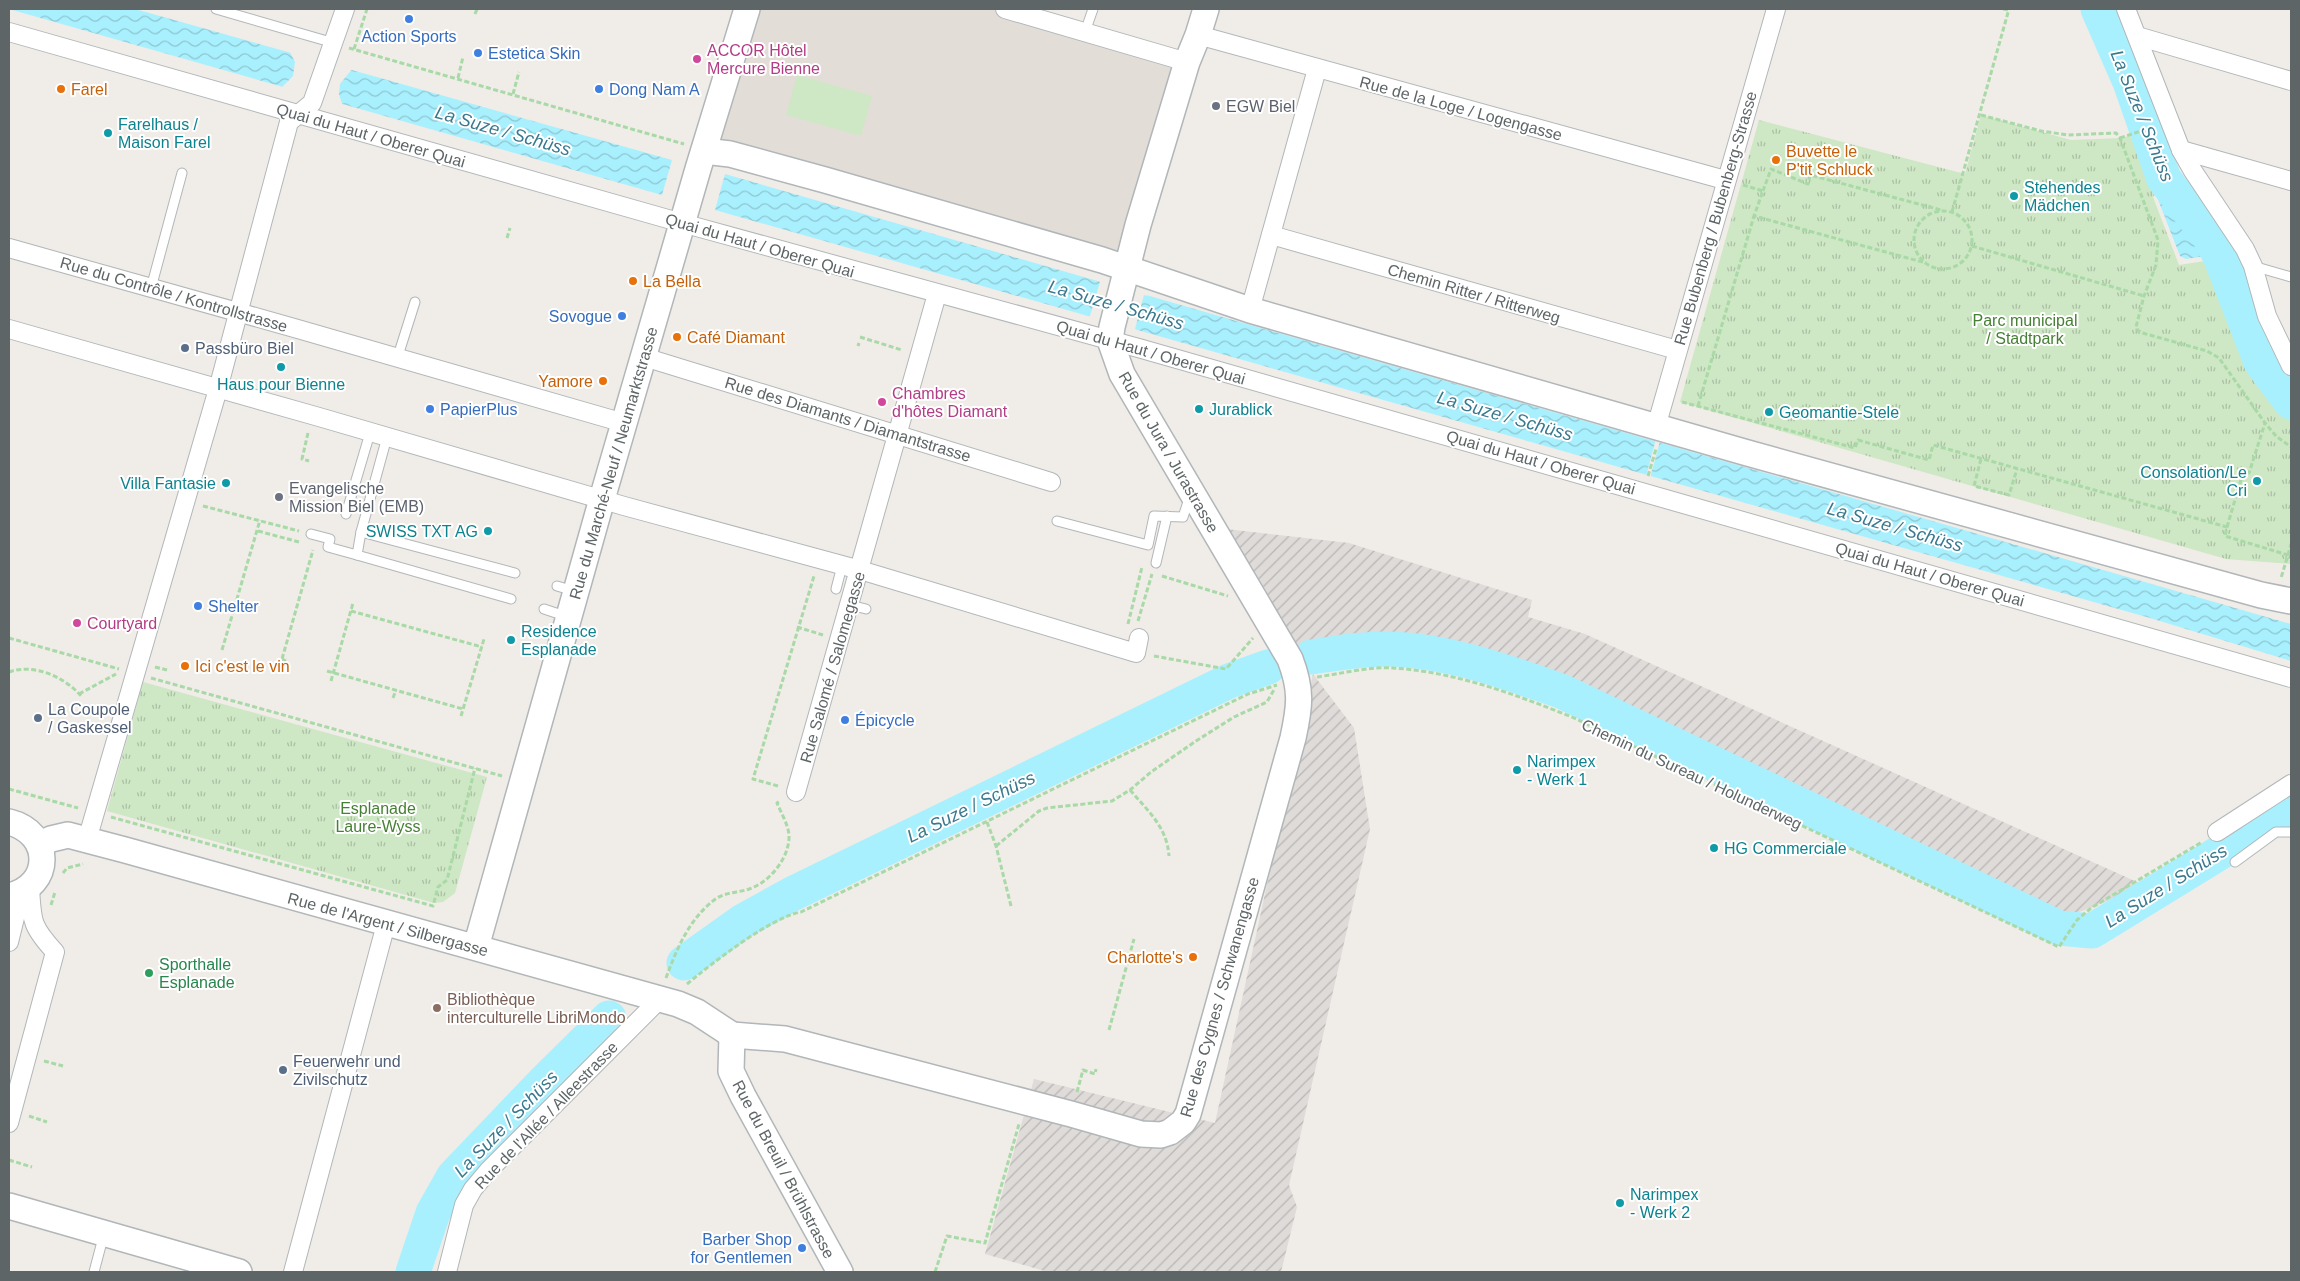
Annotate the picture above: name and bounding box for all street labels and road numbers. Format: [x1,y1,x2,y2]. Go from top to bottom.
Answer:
street label: Rue de la Loge / Logengasse [1358,73,1564,144]
street label: Rue Bubenberg / Bubenberg-Strasse [1671,89,1760,347]
street label: Quai du Haut / Oberer Quai [274,100,467,171]
street label: Quai du Haut / Oberer Quai [663,210,856,281]
street label: Rue du Contrôle / Kontrollstrasse [58,254,290,335]
street label: Chemin Ritter / Ritterweg [1386,261,1562,326]
street label: Quai du Haut / Oberer Quai [1054,317,1247,388]
street label: Rue du Marché-Neuf / Neumarktstrasse [566,325,661,601]
street label: Rue du Jura / Jurastrasse [1115,369,1222,536]
street label: Rue des Diamants / Diamantstrasse [723,374,973,465]
street label: Quai du Haut / Oberer Quai [1444,427,1637,498]
street label: Quai du Haut / Oberer Quai [1833,539,2026,610]
street label: Rue Salomé / Salomegasse [797,569,868,765]
street label: Chemin du Sureau / Holunderweg [1579,716,1805,833]
street label: Rue des Cygnes / Schwanengasse [1177,875,1262,1119]
street label: Rue de l'Argent / Silbergasse [286,890,490,959]
street label: Rue de l'Allée / Alleestrasse [472,1038,621,1192]
street label: Rue du Breuil / Brühlstrasse [729,1077,838,1261]

